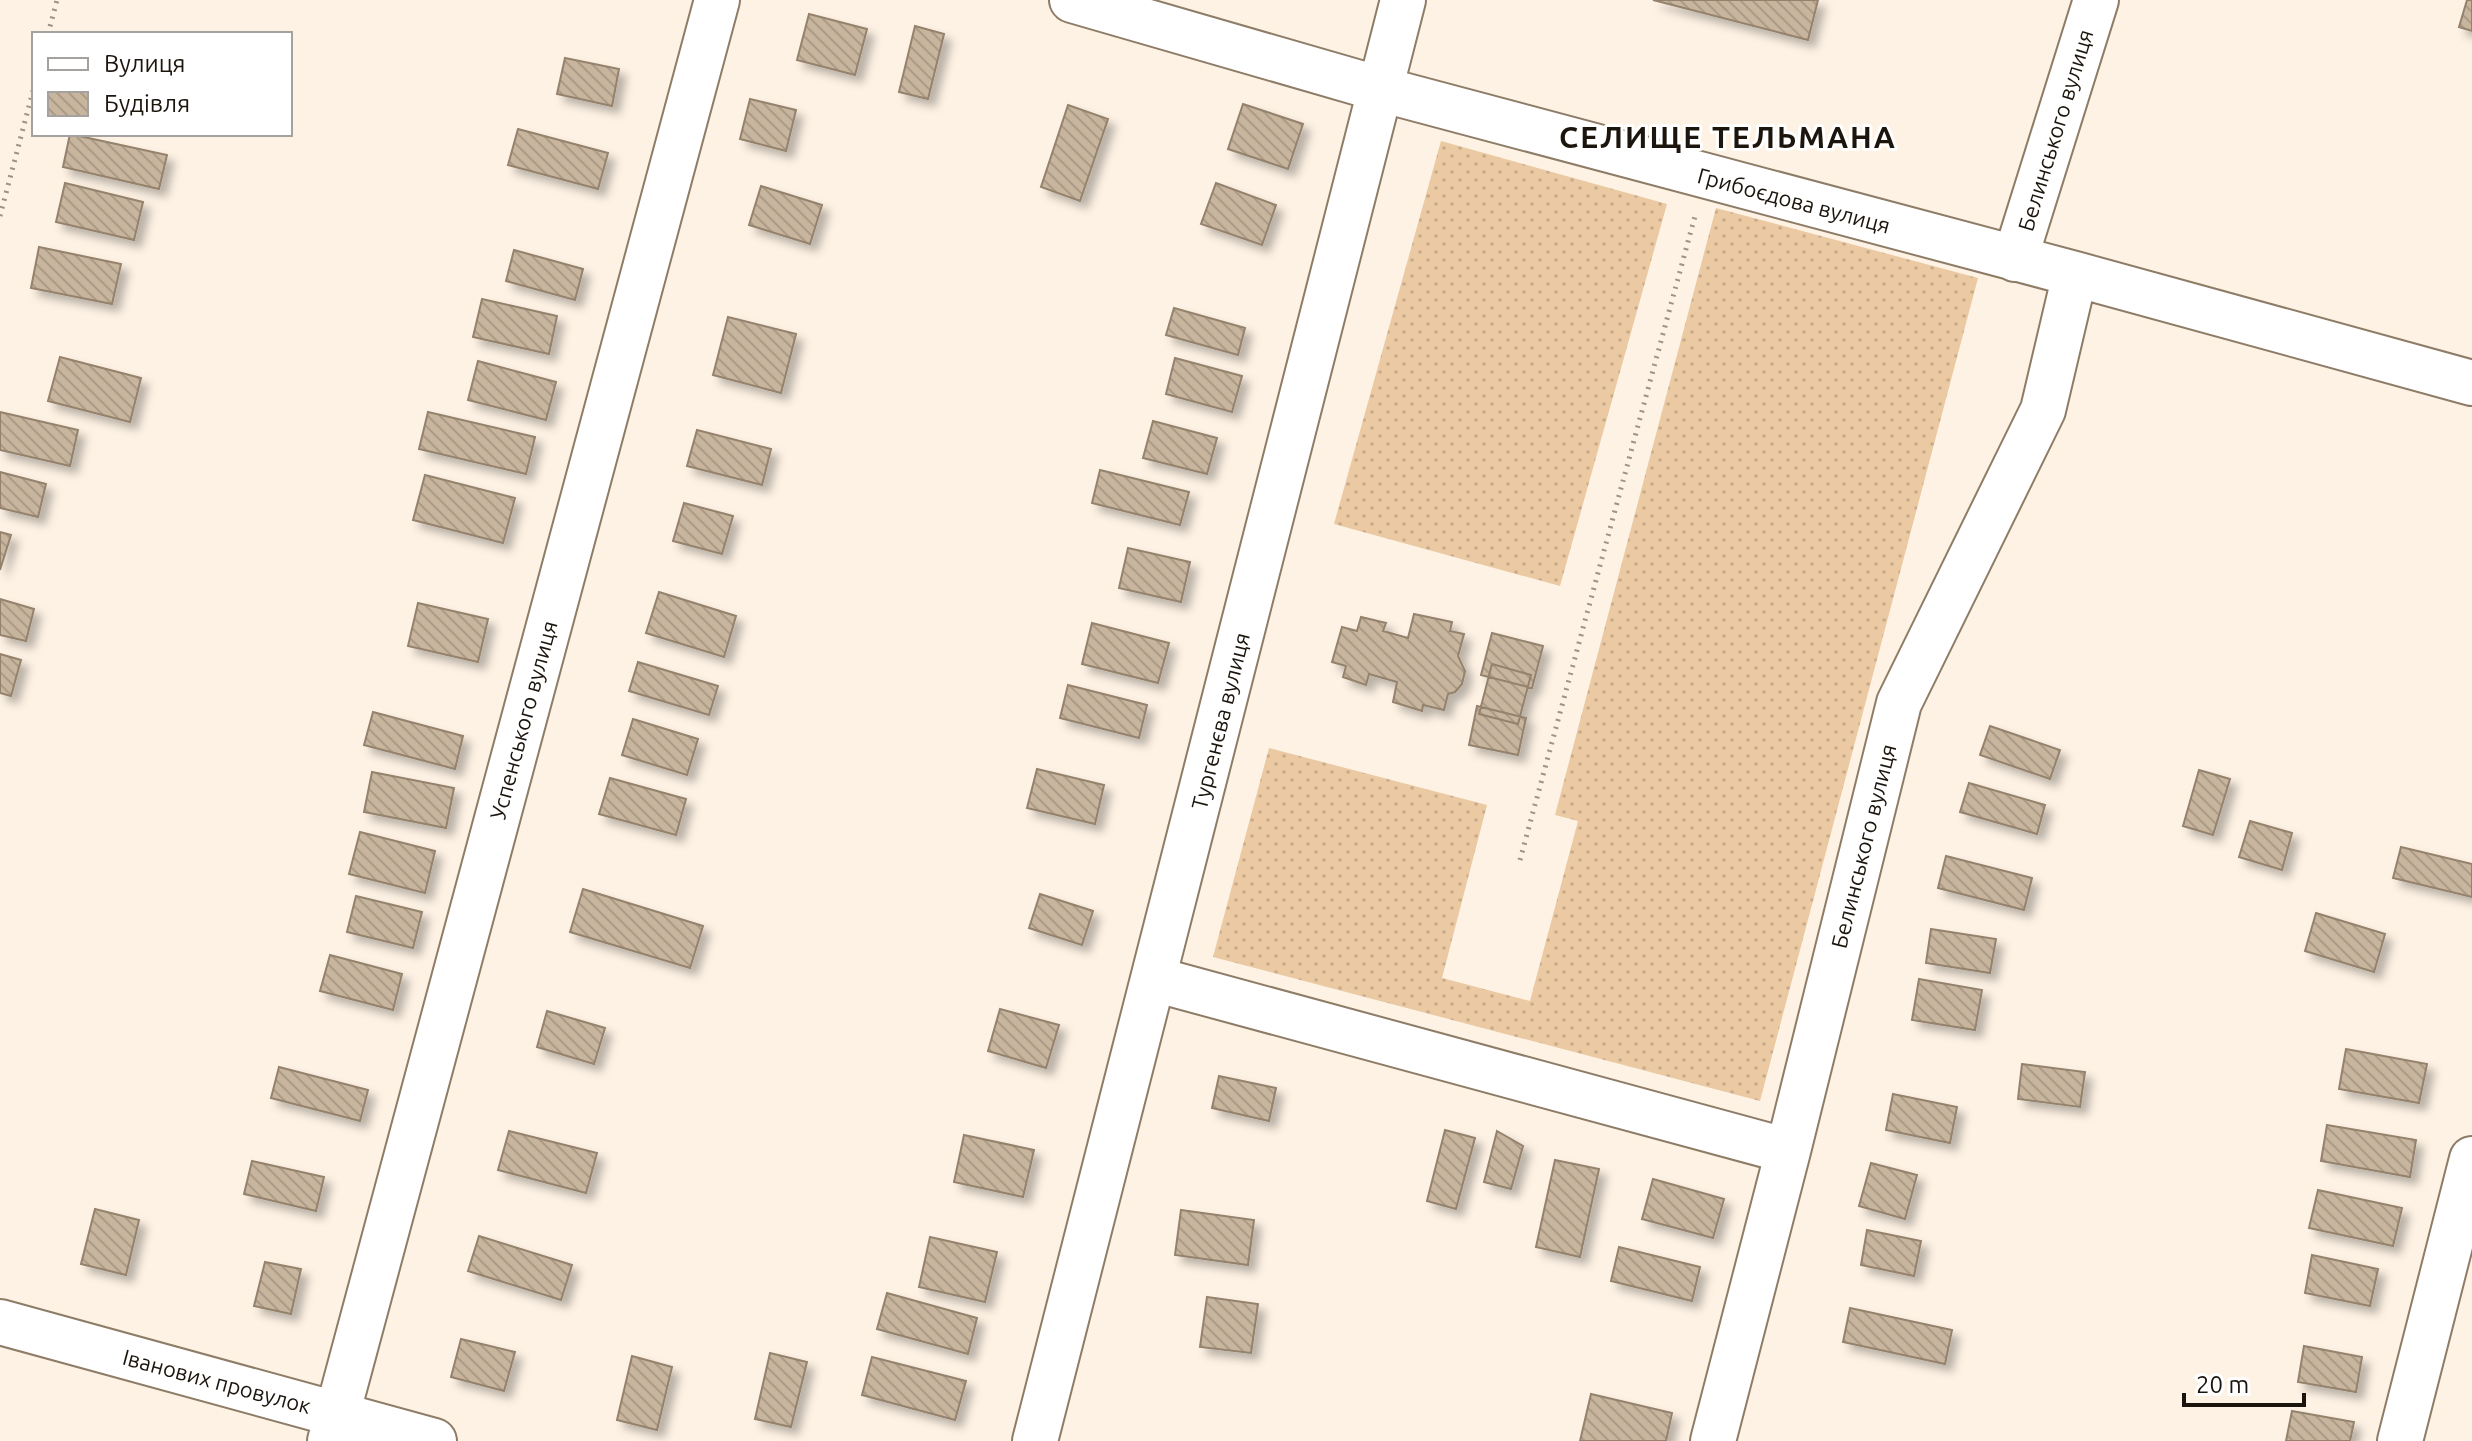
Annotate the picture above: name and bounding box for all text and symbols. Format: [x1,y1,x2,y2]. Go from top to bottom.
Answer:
street label: Белинського вулиця [2012,26,2098,234]
legend [32,32,292,136]
text: Вулиця [104,50,186,77]
text: Будівля [104,90,190,117]
district label: СЕЛИЩЕ ТЕЛЬМАНА [1559,120,1897,154]
street label: Грибоєдова вулиця [1695,162,1893,238]
street label: Успенського вулиця [484,618,562,822]
street label: Тургенєва вулиця [1186,630,1254,812]
street label: Белинського вулиця [1826,741,1900,951]
street label: Іванових провулок [120,1344,314,1418]
scale bar [2184,1357,2304,1407]
text: 20 m [2196,1371,2249,1398]

